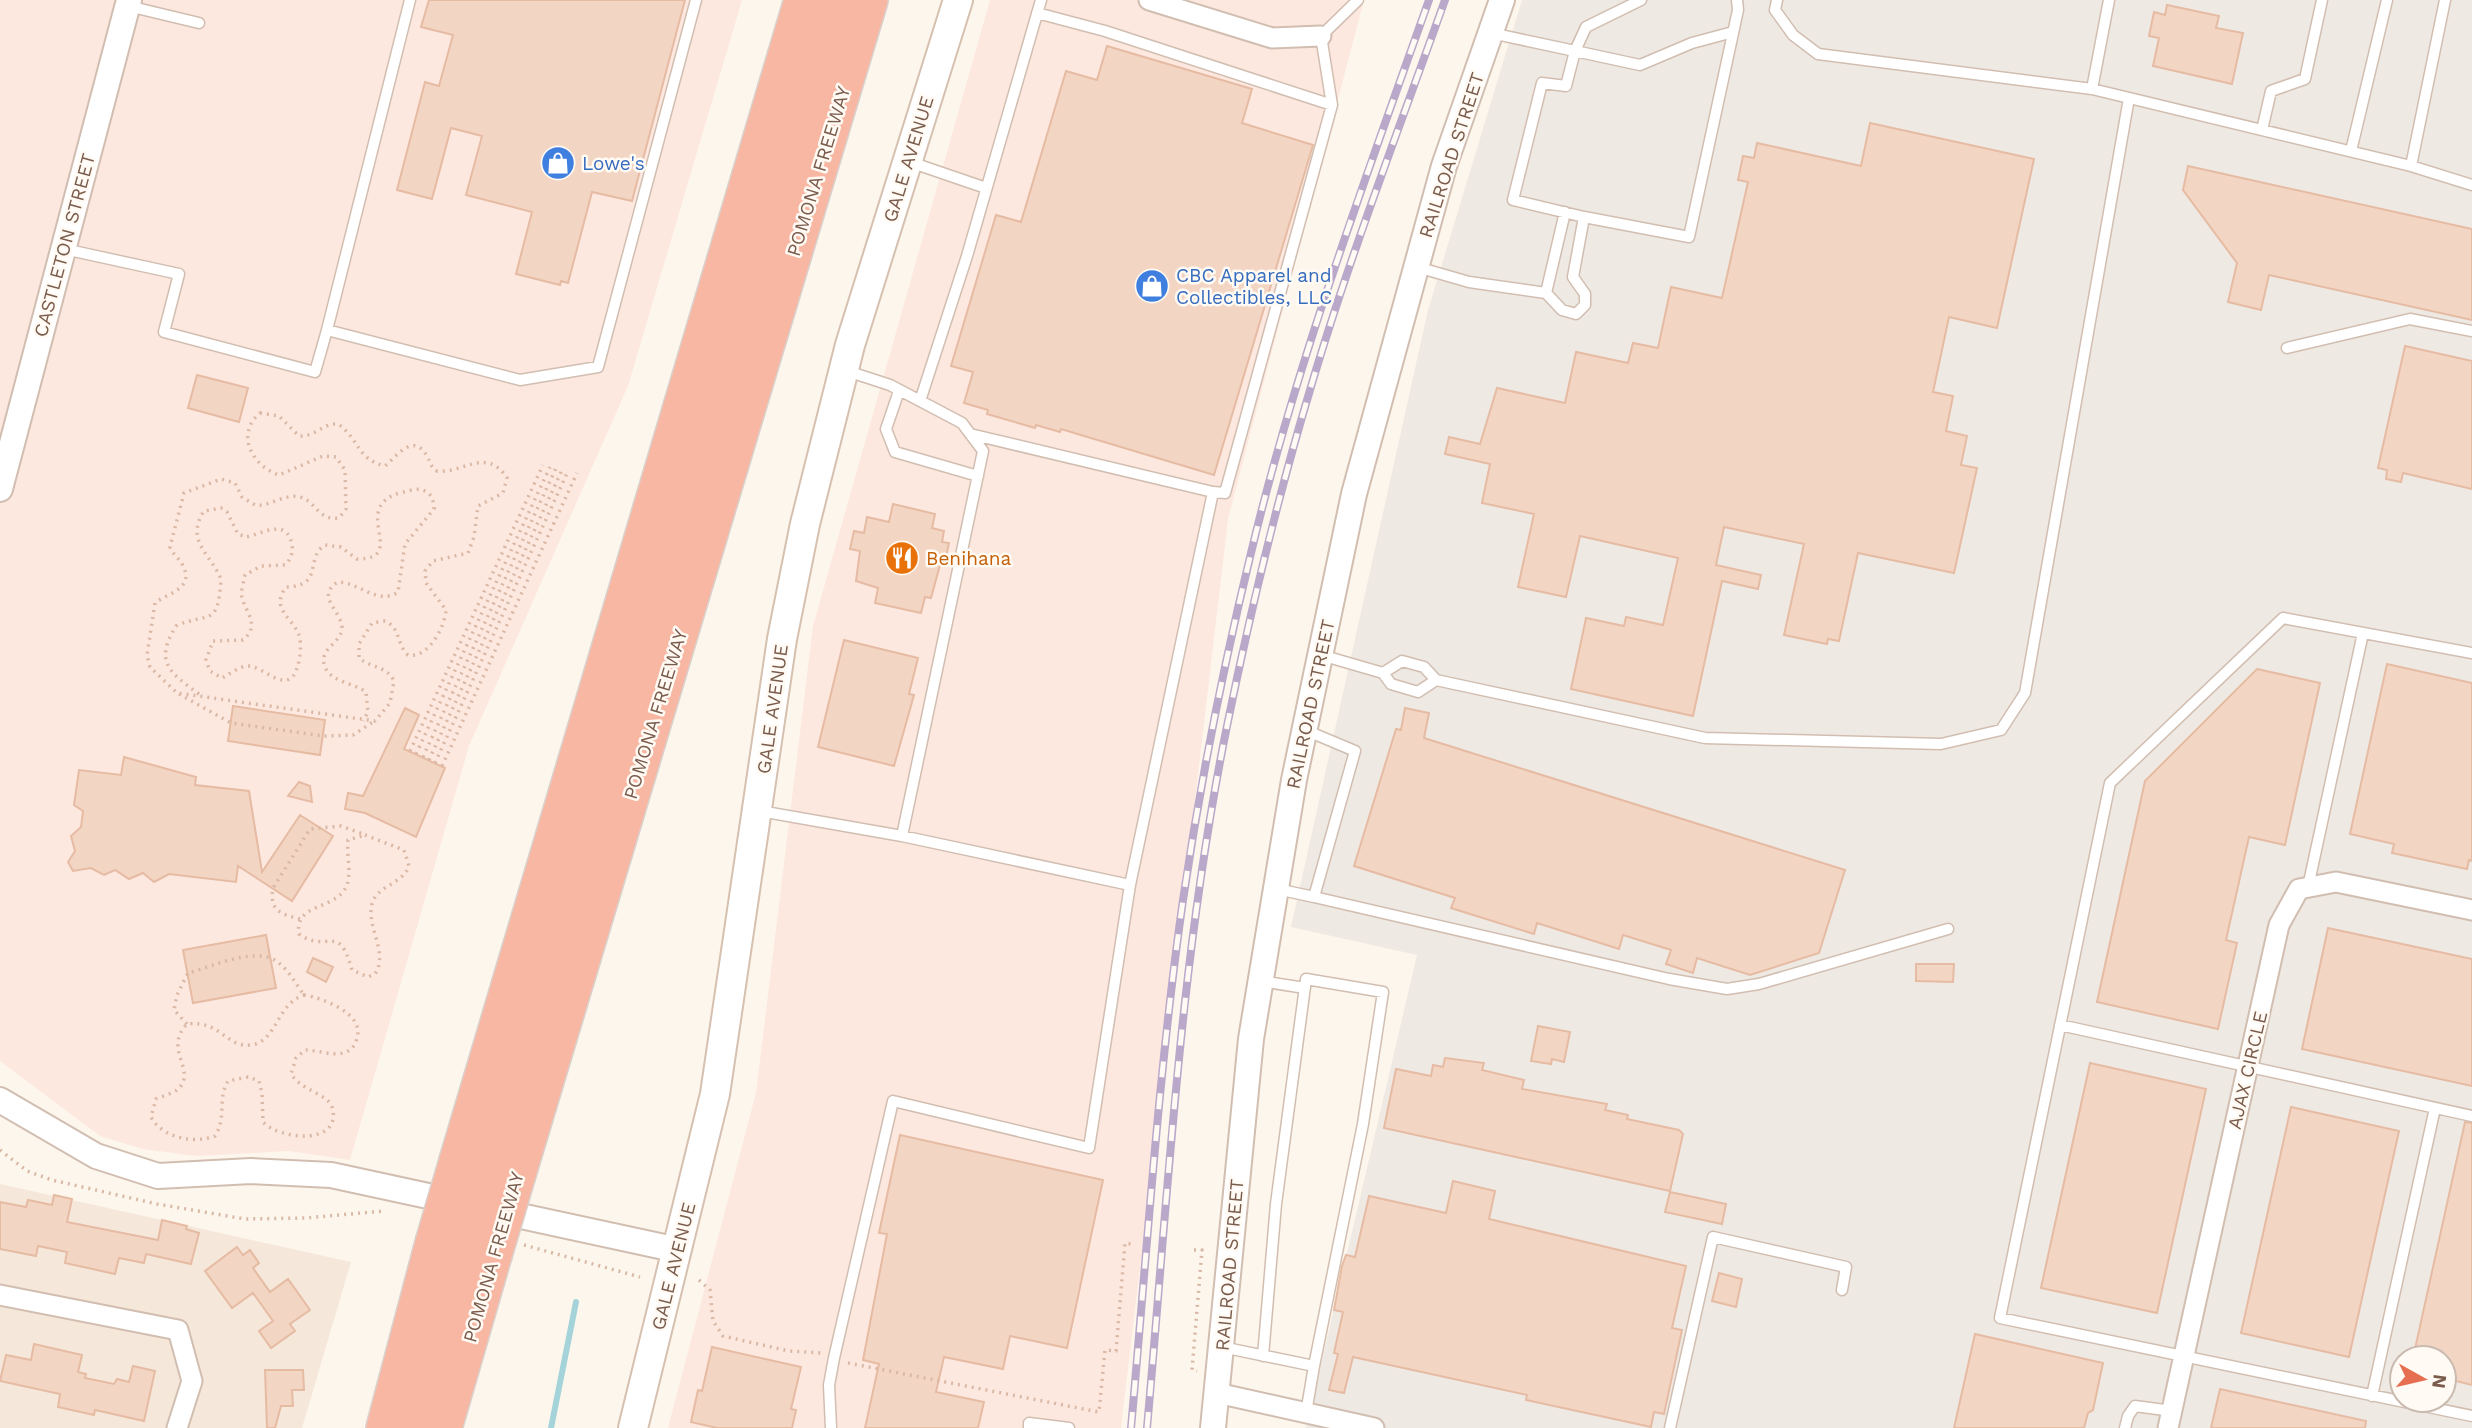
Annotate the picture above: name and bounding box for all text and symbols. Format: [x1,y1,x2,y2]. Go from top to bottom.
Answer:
street label: RAILROAD STREET [1414,70,1489,241]
street label: POMONA FREEWAY [782,83,855,259]
street label: GALE AVENUE [878,93,939,225]
shop icon: Lowe's [539,144,577,182]
street label: CASTLETON STREET [29,151,100,339]
place label: Lowe's [582,152,645,175]
place label: CBC Apparel and Collectibles, LLC [1176,264,1332,309]
shop icon: CBC Apparel and Collectibles, LLC [1133,267,1171,305]
restaurant icon: Benihana [883,539,921,577]
place label: Benihana [926,547,1011,570]
street label: RAILROAD STREET [1281,617,1340,791]
street label: POMONA FREEWAY [619,626,692,802]
street label: GALE AVENUE [752,643,793,775]
street label: AJAX CIRCLE [2223,1009,2272,1131]
street label: POMONA FREEWAY [458,1169,529,1345]
street label: RAILROAD STREET [1211,1178,1248,1352]
street label: GALE AVENUE [646,1200,700,1332]
north arrow [2388,1344,2458,1414]
text: N [2427,1373,2452,1390]

